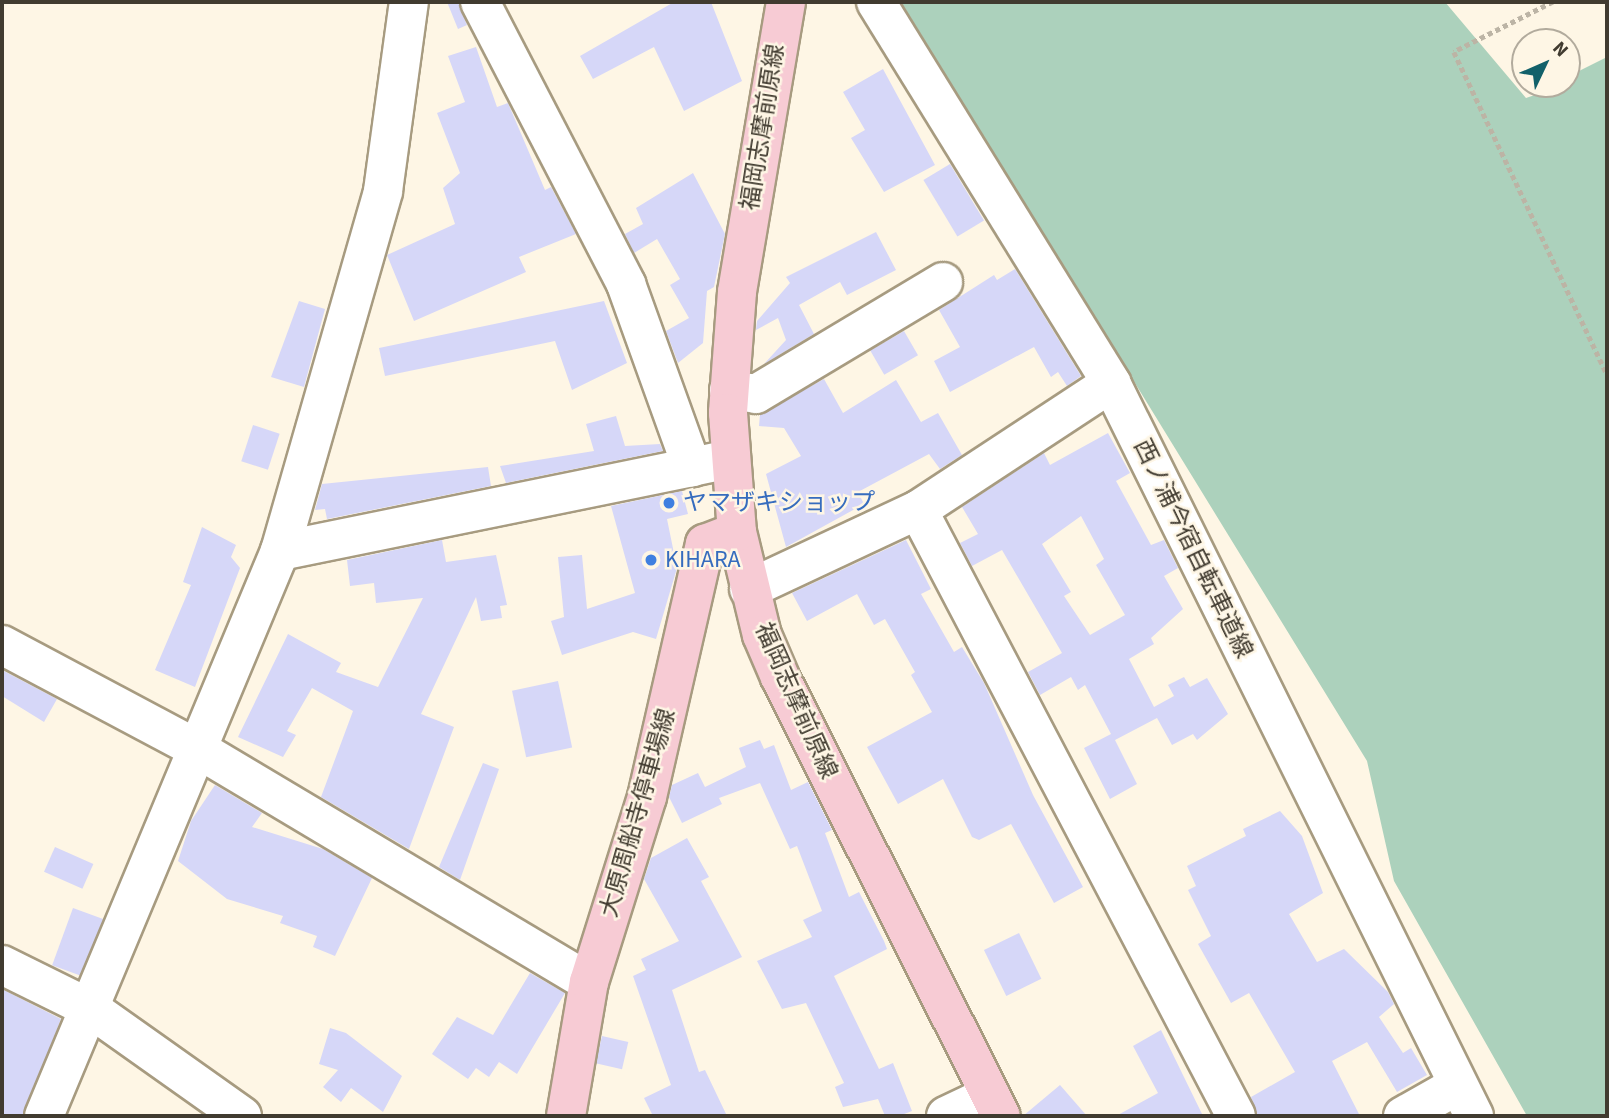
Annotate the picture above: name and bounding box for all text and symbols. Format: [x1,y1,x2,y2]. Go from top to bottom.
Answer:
north arrow [1511,28,1581,98]
text: N [1546,36,1574,63]
street label: 福岡志摩前原線 [736,42,790,212]
street label: 西ノ浦今宿自転車道線 [1127,435,1259,663]
place label: ヤマザキショップ [683,489,875,517]
marker: ヤマザキショップ [661,495,677,511]
place label: KIHARA [665,546,740,574]
marker: KIHARA [643,552,659,568]
street label: 福岡志摩前原線 [749,618,843,784]
street label: 大原周船寺停車場線 [594,705,682,921]

